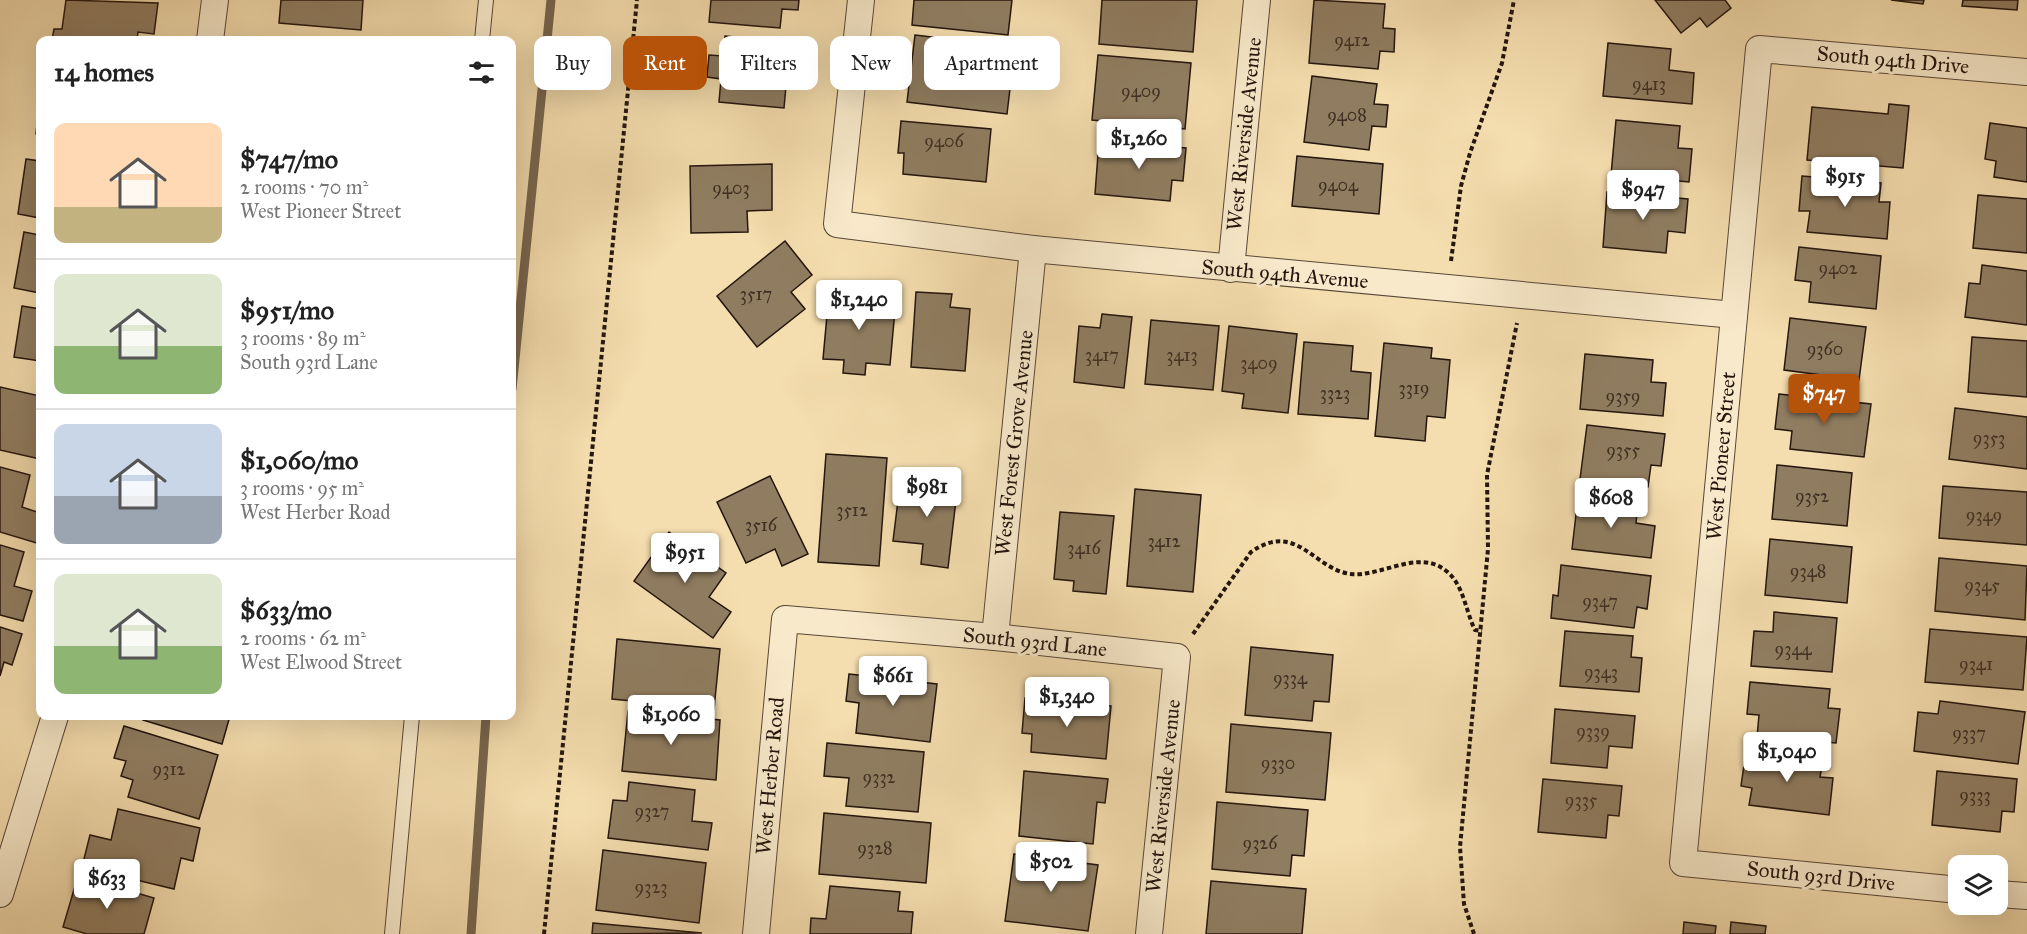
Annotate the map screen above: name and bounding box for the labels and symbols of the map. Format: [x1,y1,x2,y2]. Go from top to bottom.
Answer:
house number: 9412 [1334,29,1370,51]
street label: West Riverside Avenue [1221,36,1267,232]
street label: South 94th Drive [1816,40,1970,80]
house number: 9413 [1632,73,1666,95]
house number: 9409 [1121,80,1161,102]
house number: 9408 [1327,104,1367,126]
pin: $1,260 [1090,119,1188,170]
house number: 9406 [924,130,964,152]
pin: $915 [1809,157,1881,208]
pin: $947 [1607,170,1679,221]
house number: 9404 [1318,174,1359,196]
house number: 9403 [712,177,750,199]
street label: South 94th Avenue [1201,254,1370,294]
house number: 9402 [1818,257,1858,279]
pin: $1,240 [810,280,908,331]
house number: 3517 [740,283,772,305]
street label: West Forest Grove Avenue [989,328,1039,557]
house number: 9360 [1807,338,1843,360]
house number: 3417 [1085,344,1119,366]
house number: 3413 [1166,344,1198,366]
house number: 3409 [1240,352,1278,374]
street label: West Pioneer Street [1701,370,1741,541]
pin: $747 [1788,374,1860,425]
house number: 3319 [1398,377,1430,399]
house number: 3323 [1320,382,1350,404]
house number: 9359 [1606,385,1640,407]
house number: 9353 [1973,427,2005,449]
house number: 9355 [1606,439,1640,461]
pin: $981 [891,467,963,518]
pin: $608 [1575,478,1647,529]
house number: 9352 [1795,485,1829,507]
house number: 3512 [836,499,868,521]
house number: 9349 [1966,504,2002,526]
house number: 3516 [745,514,778,536]
house number: 3412 [1147,530,1181,552]
pin: $951 [649,533,721,584]
house number: 3416 [1067,537,1102,559]
house number: 9348 [1790,560,1826,582]
house number: 9345 [1964,574,2000,596]
house number: 9347 [1582,590,1618,612]
street label: South 93rd Lane [962,622,1109,663]
house number: 9344 [1775,638,1812,660]
house number: 9341 [1959,653,1993,675]
pin: $661 [857,656,929,707]
house number: 9343 [1584,661,1618,683]
house number: 9334 [1273,667,1308,689]
pin: $1,340 [1018,677,1116,728]
pin: $1,060 [622,695,720,746]
street label: West Herber Road [750,696,790,856]
street label: West Riverside Avenue [1140,698,1186,894]
house number: 9339 [1576,720,1610,742]
house number: 9337 [1952,722,1986,744]
pin: $1,040 [1738,732,1836,783]
house number: 9330 [1261,752,1295,774]
house number: 9312 [153,758,186,780]
house number: 9332 [863,766,896,788]
house number: 9333 [1959,784,1991,806]
house number: 9335 [1565,789,1598,811]
house number: 9327 [635,800,669,822]
house number: 9326 [1243,832,1278,854]
house number: 9328 [857,837,893,859]
pin: $502 [1015,842,1087,893]
street label: South 93rd Drive [1746,855,1897,897]
pin: $633 [71,859,143,910]
house number: 9323 [635,876,667,898]

